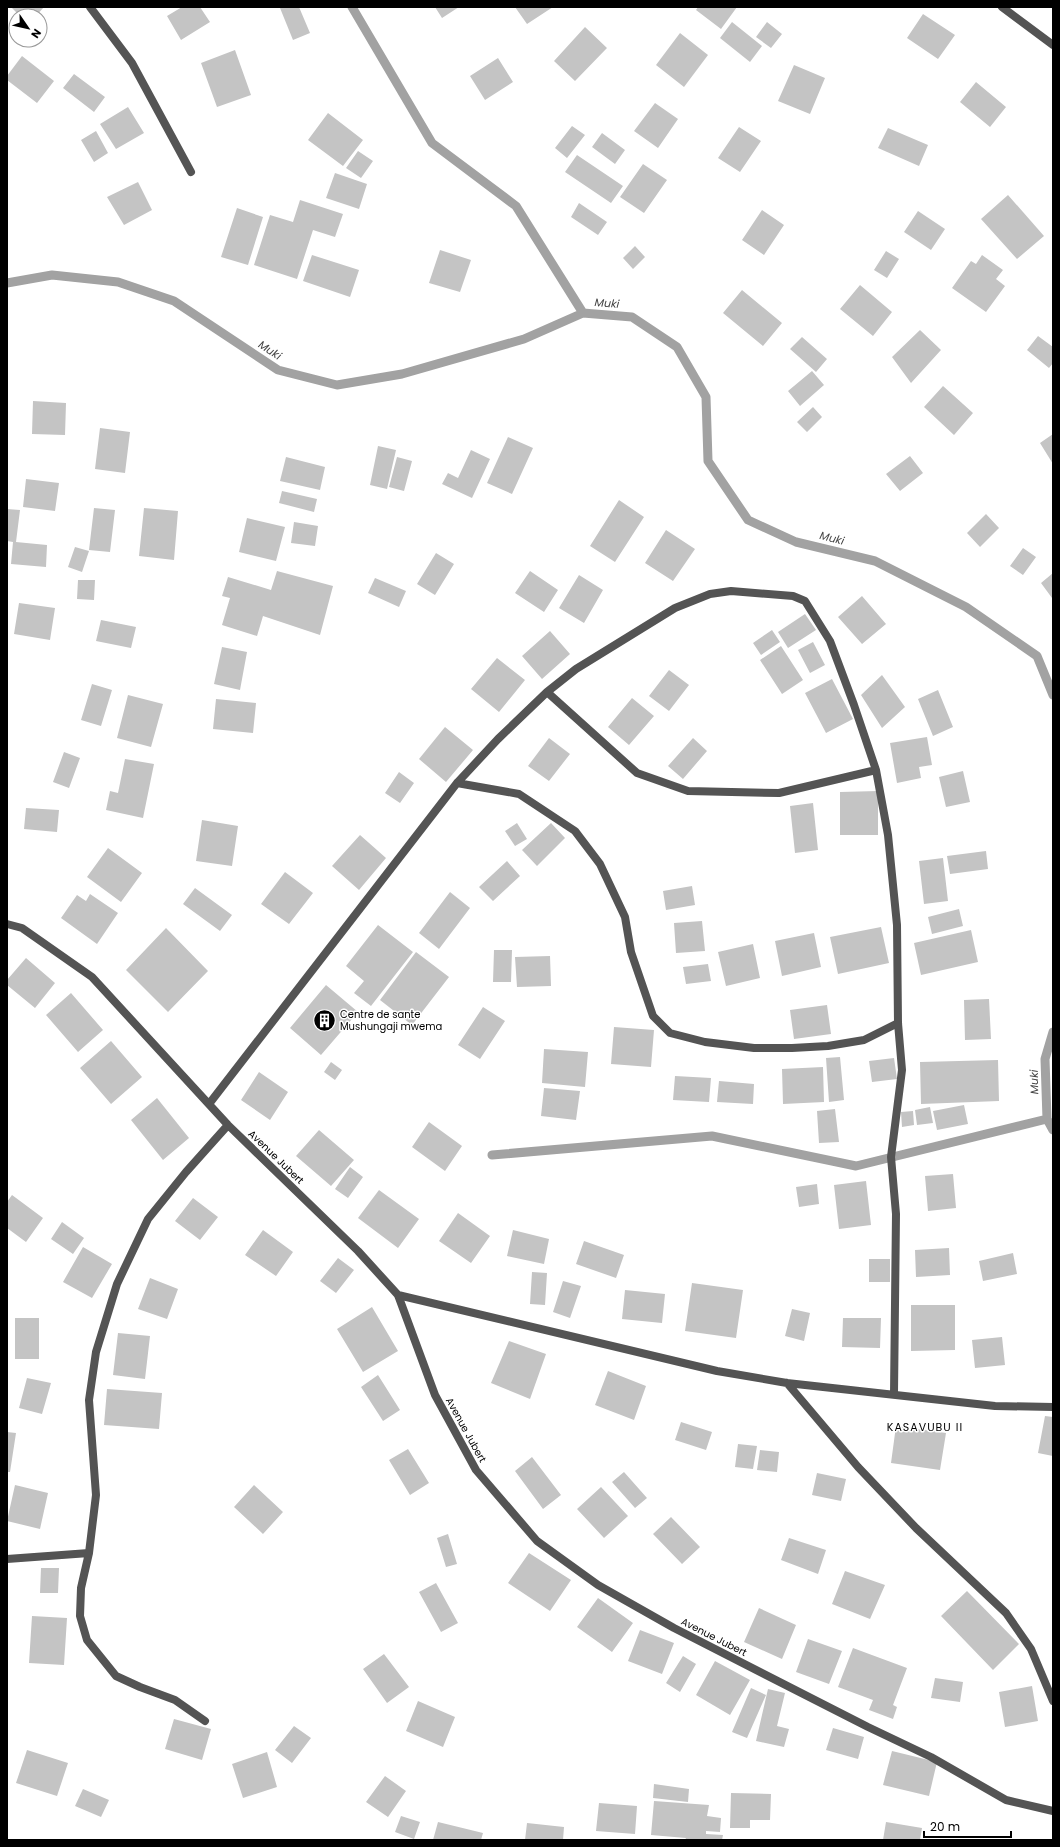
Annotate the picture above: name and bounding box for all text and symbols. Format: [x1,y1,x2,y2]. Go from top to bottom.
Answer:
north arrow [8,8,48,48]
text: N [27,26,45,41]
water label: Muki [594,294,620,312]
water label: Muki [255,337,285,364]
water label: Muki [818,527,846,549]
building icon: Centre de sante Mushungaji mwema [311,1007,337,1033]
place label: Centre de sante Mushungaji mwema [340,1007,442,1034]
water label: Muki [1026,1069,1042,1095]
street label: Avenue Jubert [245,1127,307,1188]
street label: Avenue Jubert [442,1395,490,1466]
district label: KASAVUBU II [887,1419,963,1435]
street label: Avenue Jubert [678,1614,750,1660]
scale bar [924,1813,1011,1839]
text: 20 m [930,1818,960,1835]

